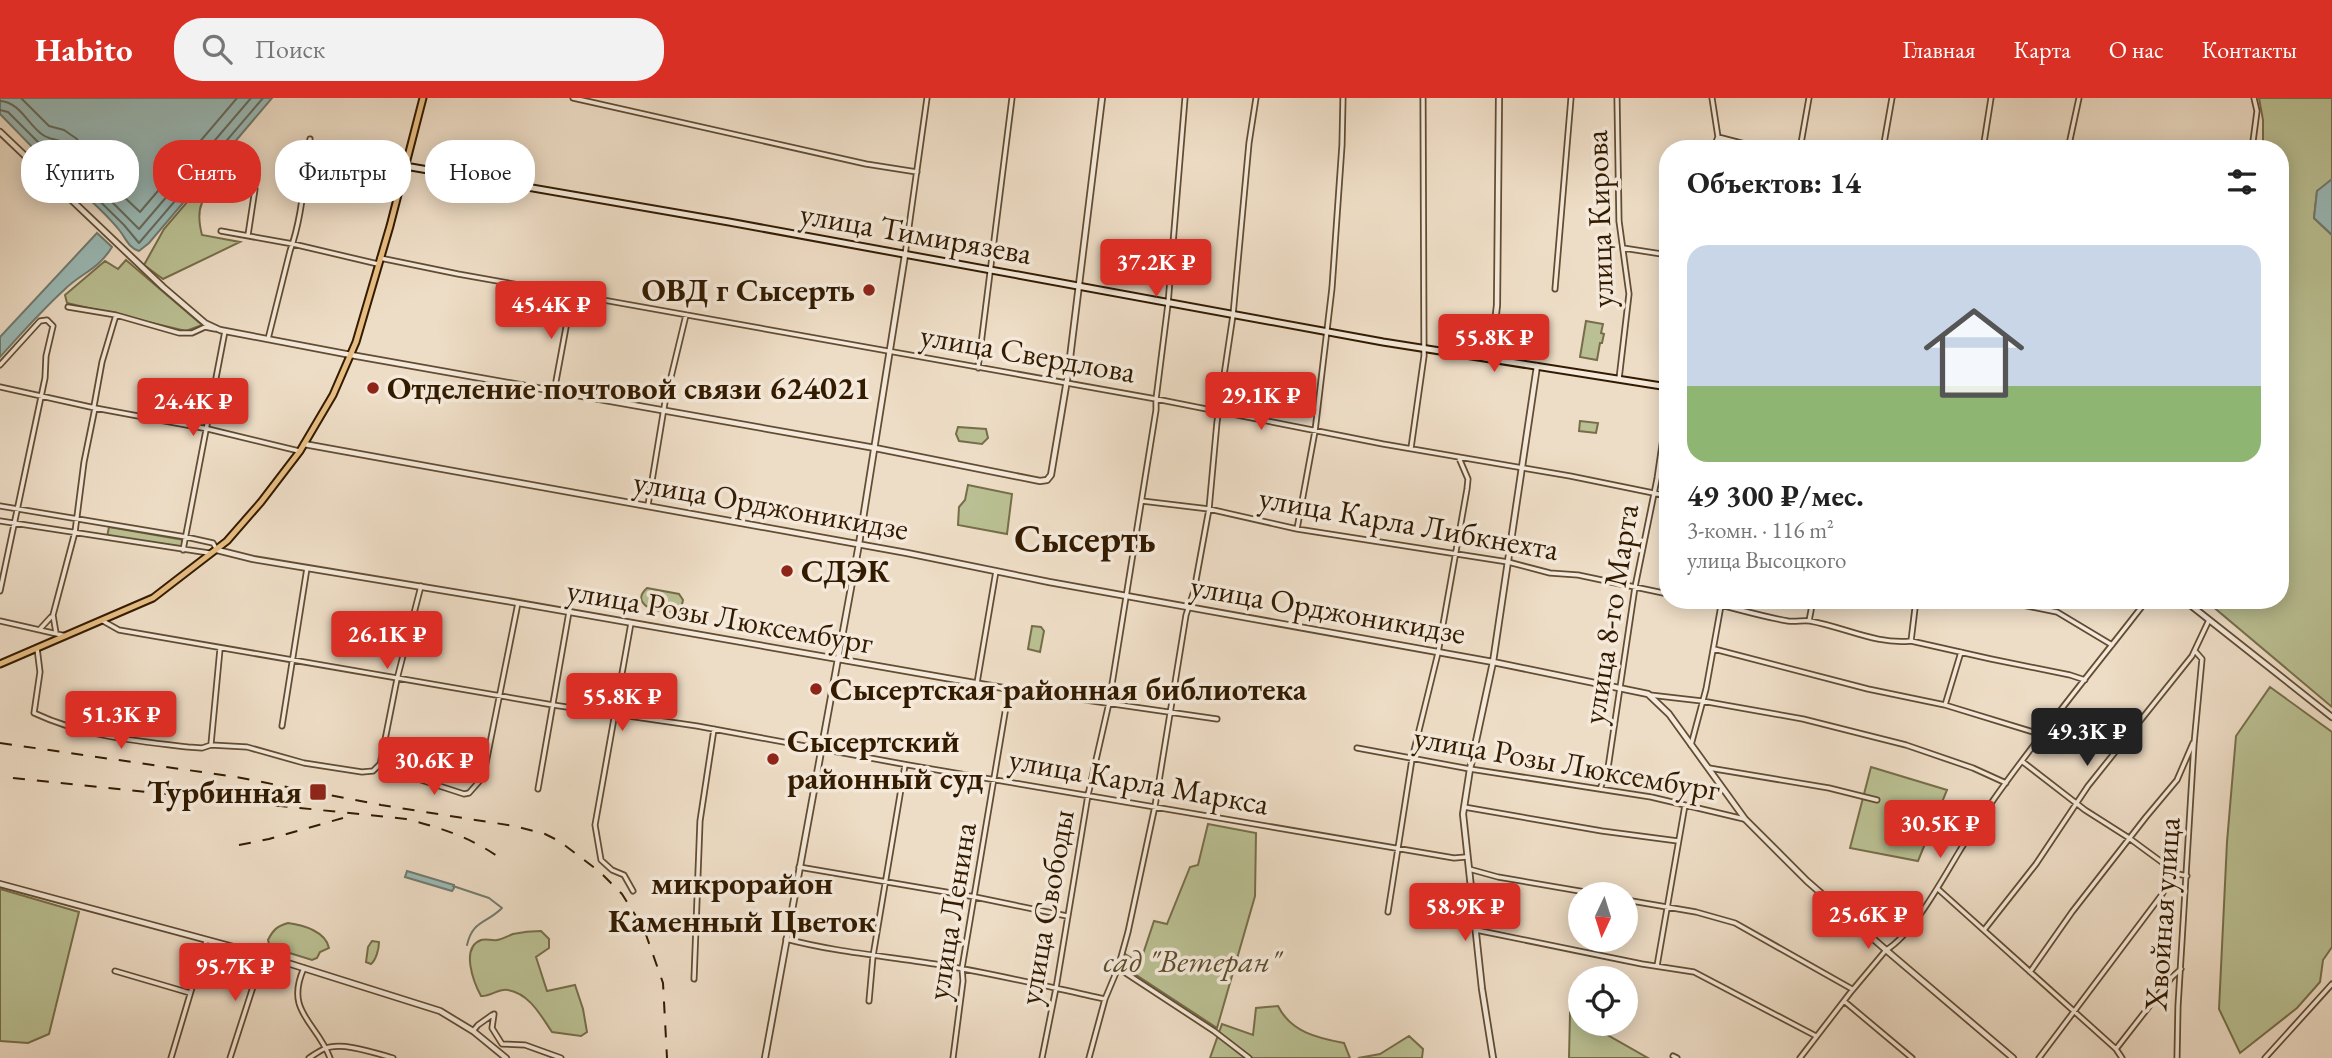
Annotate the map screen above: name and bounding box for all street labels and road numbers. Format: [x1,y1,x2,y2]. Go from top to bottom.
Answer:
street label: улица Кирова [1575,129,1623,309]
street label: улица Тимирязева [797,192,1035,274]
street label: улица Свердлова [917,313,1139,393]
street label: улица Орджоникидзе [630,460,912,550]
street label: улица Карла Либкнехта [1256,476,1562,570]
street label: улица 8-го Марта [1572,501,1648,727]
street label: улица Орджоникидзе [1187,564,1469,654]
street label: улица Розы Люксембург [564,568,877,664]
street label: улица Розы Люксембург [1411,715,1724,811]
street label: улица Карла Маркса [1006,737,1272,825]
street label: улица Свободы [1008,806,1084,1008]
street label: Хвойная улица [2134,816,2190,1013]
street label: улица Ленина [916,819,986,1003]

